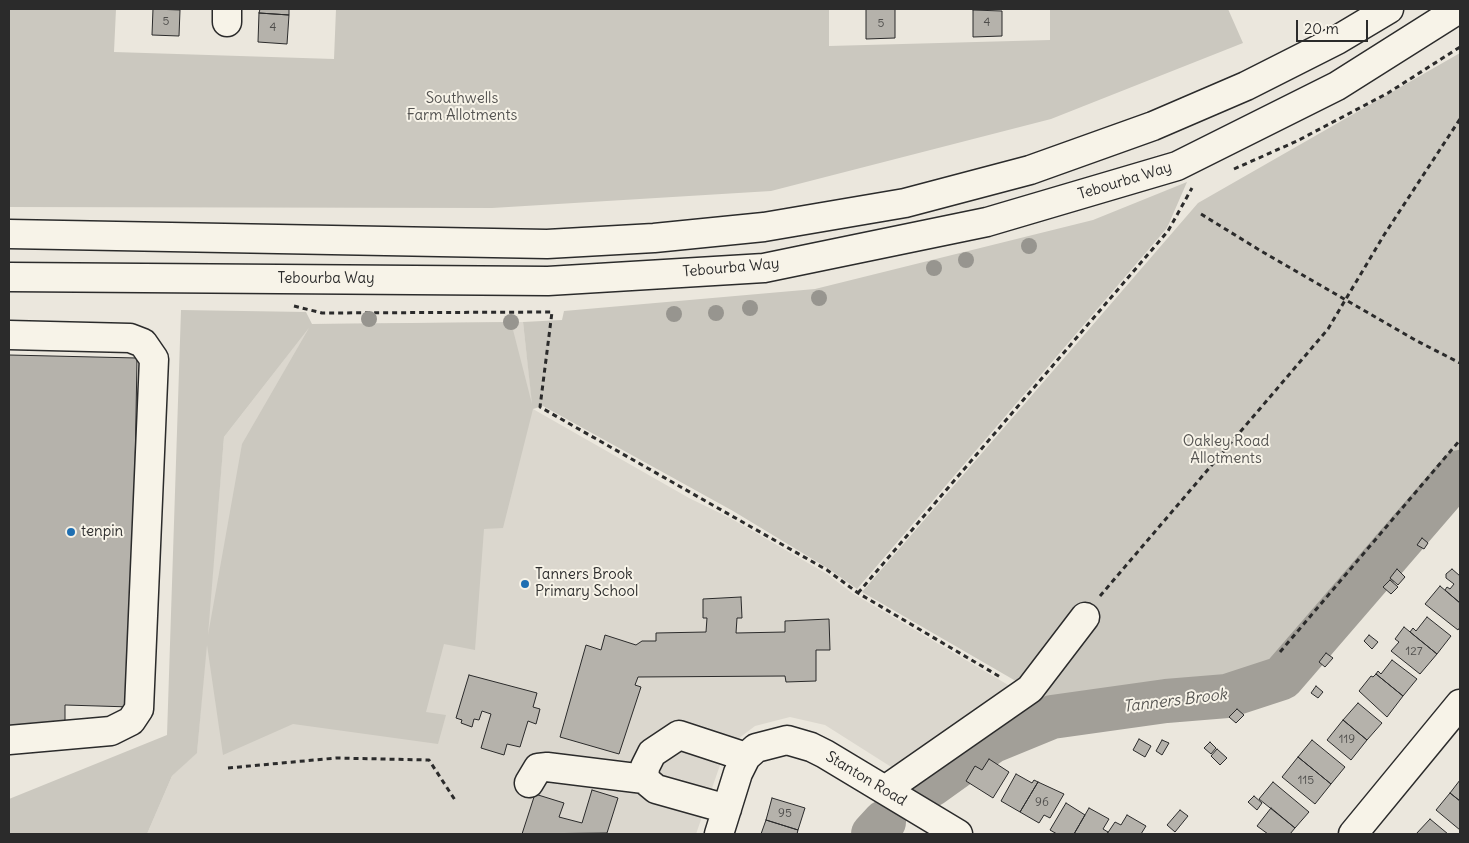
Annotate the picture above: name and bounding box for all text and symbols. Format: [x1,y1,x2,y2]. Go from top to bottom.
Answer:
scale bar [1299,10,1372,42]
house number: 5 [163,15,169,29]
house number: 4 [984,16,990,30]
house number: 5 [878,17,884,31]
text: 20 m [1304,19,1339,38]
house number: 4 [270,21,276,35]
park label: Southwells Farm Allotments [407,90,517,125]
street label: Tebourba Way [1076,158,1174,204]
street label: Tebourba Way [682,255,780,281]
street label: Tebourba Way [277,270,375,288]
park label: Oakley Road Allotments [1183,433,1269,468]
place label: tenpin [81,523,123,541]
marker: tenpin [65,526,77,538]
place label: Tanners Brook Primary School [535,566,638,601]
marker: Tanners Brook Primary School [519,578,531,590]
house number: 127 [1405,645,1423,659]
water label: Tanners Brook [1122,685,1228,717]
house number: 119 [1339,733,1355,747]
street label: Stanton Road [822,748,910,810]
house number: 115 [1298,774,1314,788]
house number: 96 [1035,796,1049,810]
house number: 95 [778,807,792,821]

